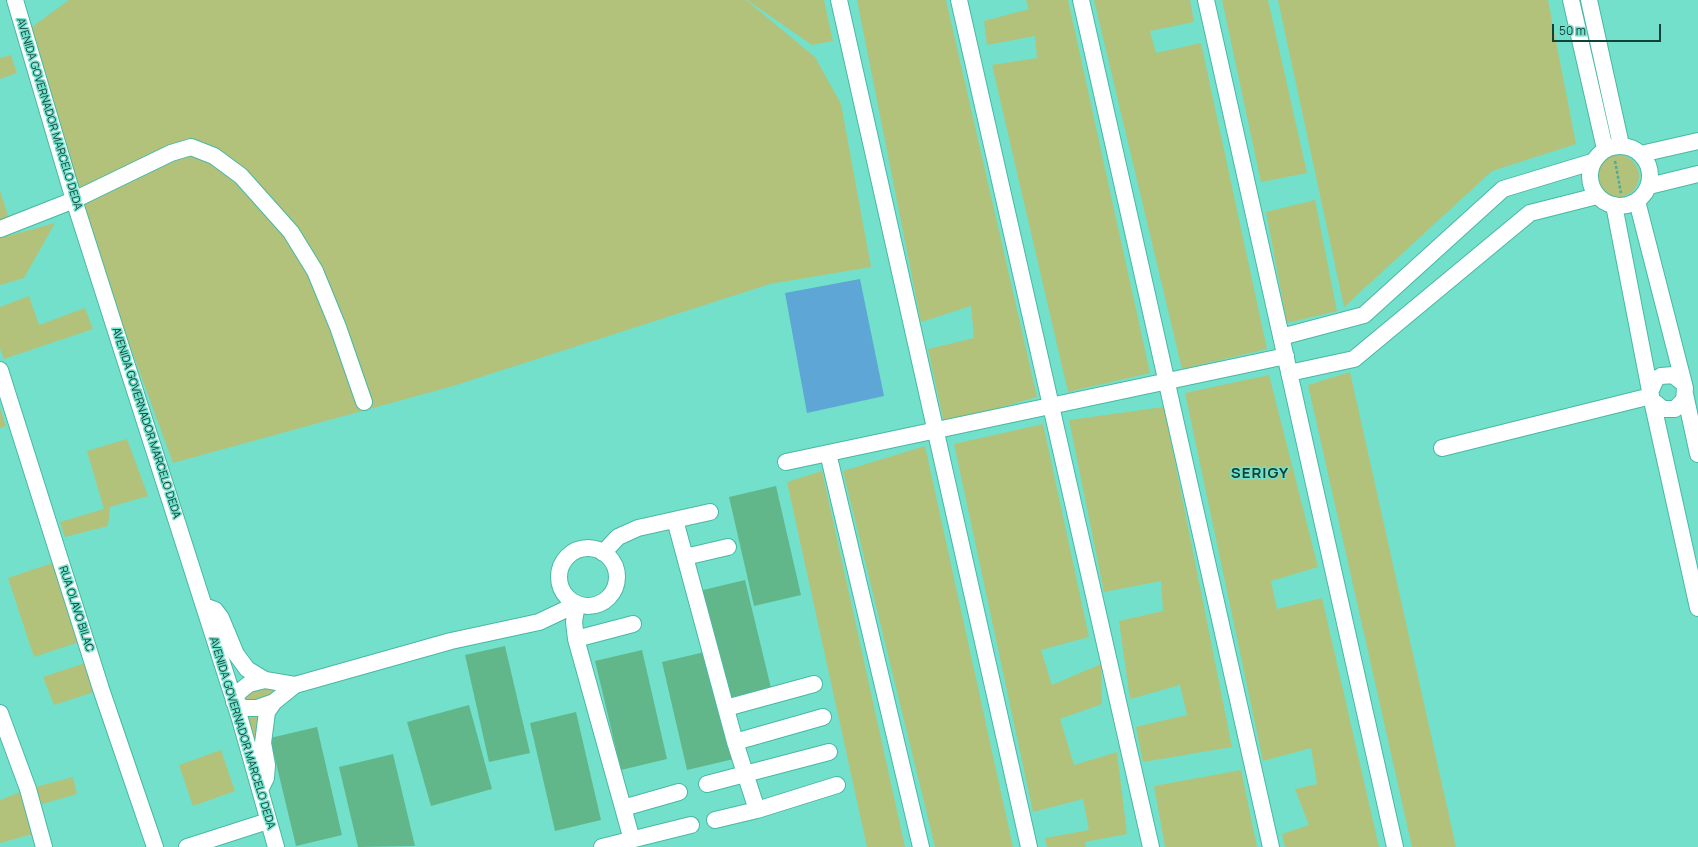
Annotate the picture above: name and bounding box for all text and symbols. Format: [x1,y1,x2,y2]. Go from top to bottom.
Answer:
street label: AVENIDA GOVERNADOR MARCELO DEDA [13,16,85,212]
scale bar [1554,16,1663,42]
text: 50 m [1559,22,1586,39]
street label: AVENIDA GOVERNADOR MARCELO DEDA [109,326,183,520]
district label: SERIGY [1231,465,1289,483]
street label: RUA OLAVO BILAC [56,564,96,654]
street label: AVENIDA GOVERNADOR MARCELO DEDA [206,635,278,831]

